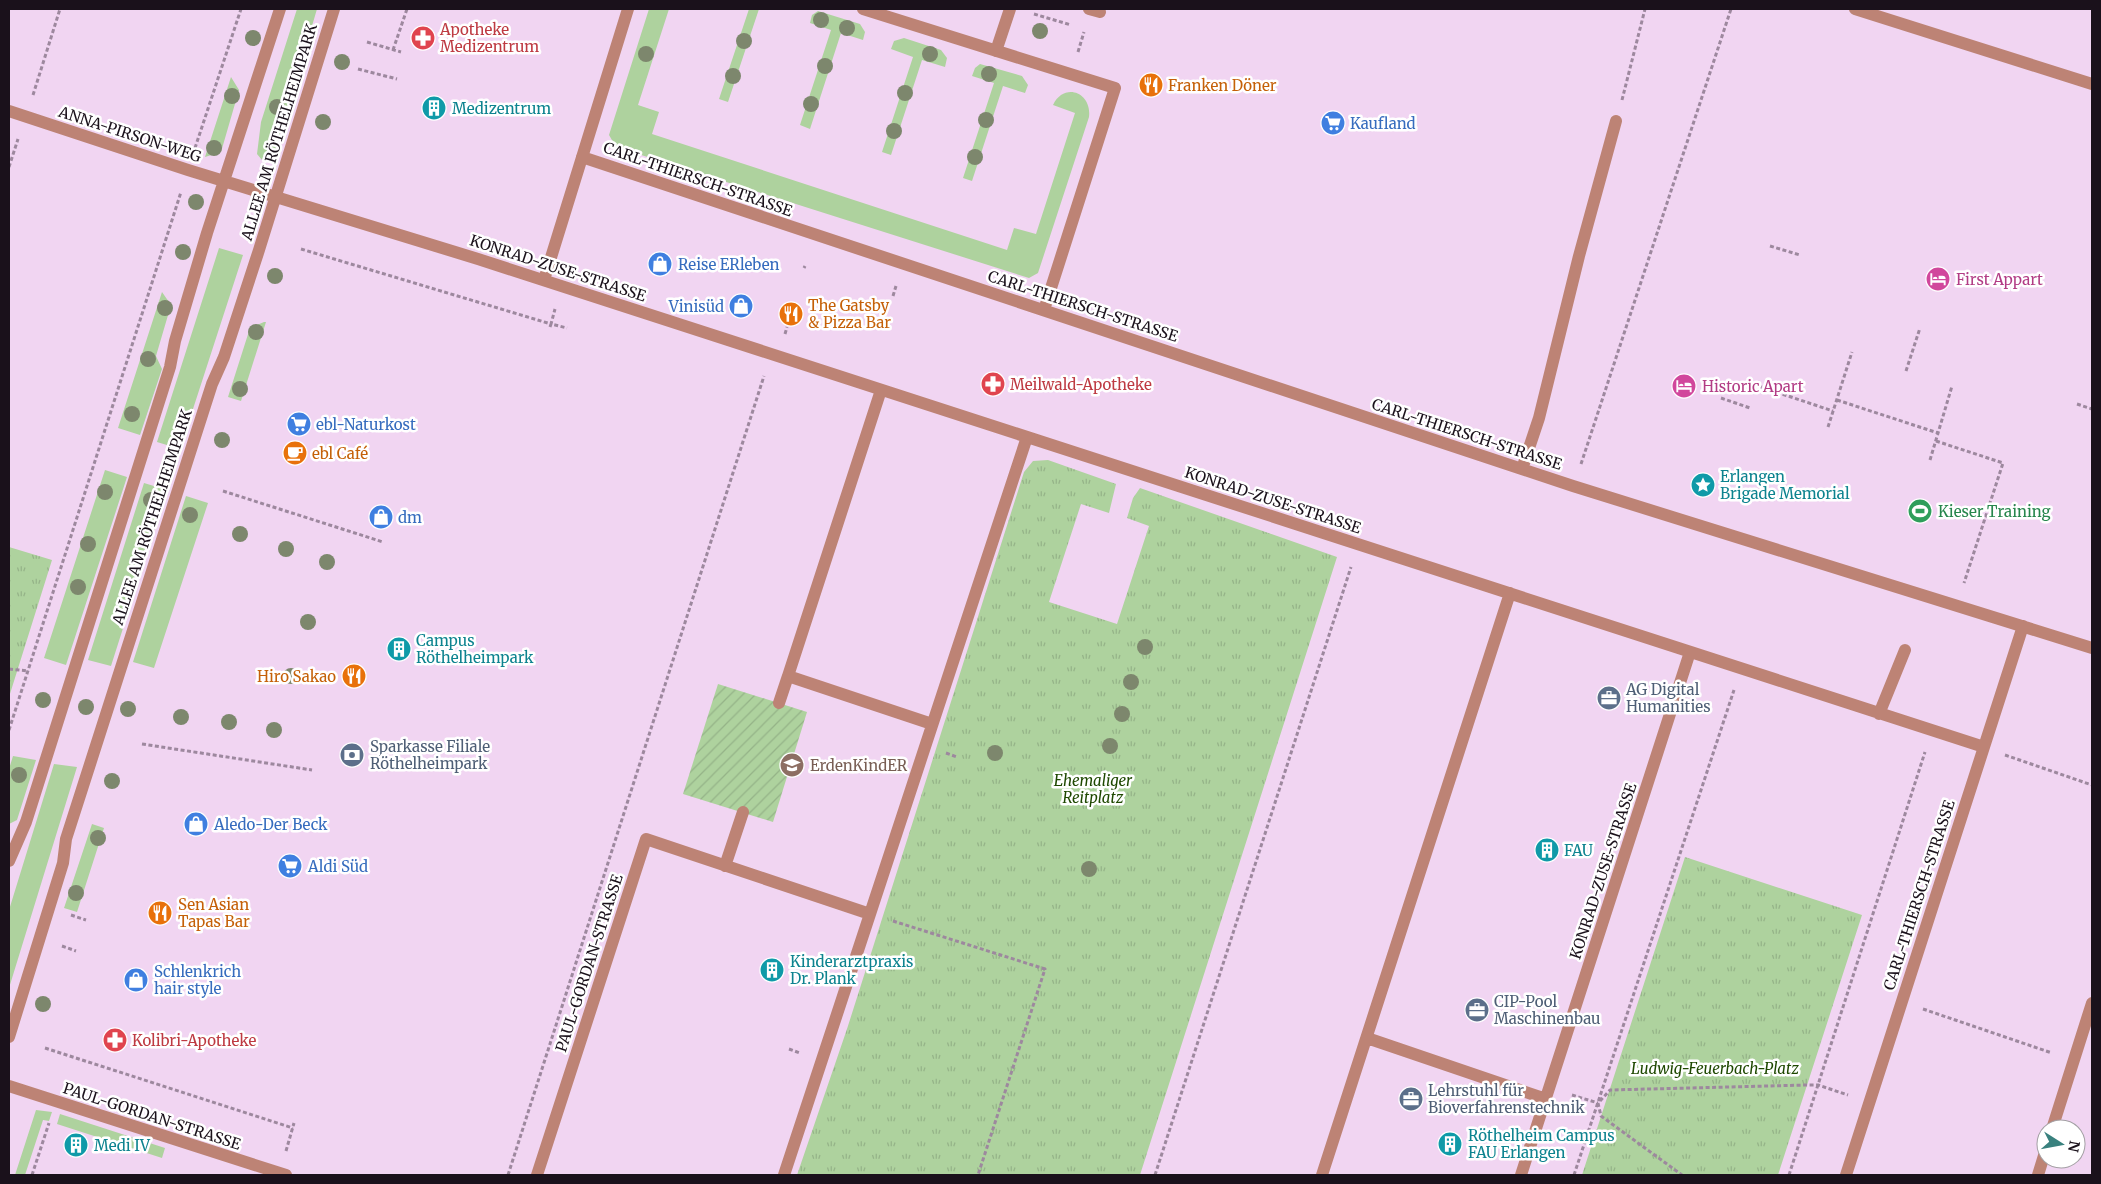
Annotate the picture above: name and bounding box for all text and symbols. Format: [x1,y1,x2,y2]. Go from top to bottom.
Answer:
place label: Apotheke Medizentrum [439,20,539,56]
street label: ALLEE AM RÖTHELHEIMPARK [236,21,321,244]
pharmacy icon: Apotheke Medizentrum [410,25,436,51]
restaurant icon: Franken Döner [1138,72,1164,98]
place label: Franken Döner [1168,76,1277,95]
building icon: Medizentrum [421,95,447,121]
place label: Medizentrum [452,99,551,118]
street label: ANNA-PIRSON-WEG [55,102,204,166]
supermarket icon: Kaufland [1320,110,1346,136]
place label: Kaufland [1350,114,1416,133]
street label: CARL-THIERSCH-STRASSE [601,138,795,220]
street label: KONRAD-ZUSE-STRASSE [468,231,649,306]
shop icon: Reise ERleben [647,251,673,277]
place label: Reise ERleben [678,255,780,274]
street label: CARL-THIERSCH-STRASSE [986,266,1181,346]
hotel icon: First Appart [1925,266,1951,292]
place label: First Appart [1956,270,2043,289]
shop icon: Vinisüd [728,293,754,319]
place label: The Gatsby & Pizza Bar [808,296,891,332]
place label: Vinisüd [668,297,724,316]
restaurant icon: The Gatsby & Pizza Bar [778,301,804,327]
pharmacy icon: Meilwald-Apotheke [980,371,1006,397]
hotel icon: Historic Apart [1671,373,1697,399]
place label: Meilwald-Apotheke [1010,375,1152,394]
place label: Historic Apart [1702,377,1804,396]
street label: CARL-THIERSCH-STRASSE [1370,394,1565,474]
street label: ALLEE AM RÖTHELHEIMPARK [107,406,196,628]
supermarket icon: ebl-Naturkost [286,411,312,437]
place label: ebl-Naturkost [316,415,416,434]
cafe icon: ebl Café [282,440,308,466]
place label: ebl Café [312,444,368,463]
street label: KONRAD-ZUSE-STRASSE [1183,463,1364,538]
place label: Erlangen Brigade Memorial [1720,467,1850,503]
place icon: Erlangen Brigade Memorial [1690,472,1716,498]
sports icon: Kieser Training [1907,498,1933,524]
place label: Kieser Training [1938,502,2051,521]
shop icon: dm [368,504,394,530]
place label: dm [398,508,422,527]
place label: Campus Röthelheimpark [416,631,534,667]
building icon: Campus Röthelheimpark [386,636,412,662]
restaurant icon: Hiro Sakao [341,663,367,689]
place label: Hiro Sakao [257,667,336,686]
place label: AG Digital Humanities [1625,680,1711,716]
office icon: AG Digital Humanities [1596,685,1622,711]
place label: Sparkasse Filiale Röthelheimpark [370,737,490,773]
bank icon: Sparkasse Filiale Röthelheimpark [339,742,365,768]
school or university icon: ErdenKindER [779,752,805,778]
place label: ErdenKindER [810,756,908,775]
park label: Ehemaliger Reitplatz [1054,771,1133,807]
street label: KONRAD-ZUSE-STRASSE [1566,780,1641,961]
street label: CARL-THIERSCH-STRASSE [1879,797,1959,992]
shop icon: Aledo-Der Beck [183,811,209,837]
place label: Aledo-Der Beck [213,815,328,834]
building icon: FAU [1534,837,1560,863]
place label: FAU [1564,841,1593,860]
supermarket icon: Aldi Süd [277,853,303,879]
place label: Aldi Süd [307,857,368,876]
street label: PAUL-GORDAN-STRASSE [551,871,627,1054]
place label: Sen Asian Tapas Bar [178,895,250,931]
restaurant icon: Sen Asian Tapas Bar [147,900,173,926]
place label: Kinderarztpraxis Dr. Plank [790,952,913,988]
building icon: Kinderarztpraxis Dr. Plank [759,957,785,983]
place label: Schlenkrich hair style [154,962,241,998]
shop icon: Schlenkrich hair style [123,967,149,993]
place label: CIP-Pool Maschinenbau [1494,992,1600,1028]
office icon: CIP-Pool Maschinenbau [1464,997,1490,1023]
pharmacy icon: Kolibri-Apotheke [102,1027,128,1053]
place label: Kolibri-Apotheke [132,1031,256,1050]
park label: Ludwig-Feuerbach-Platz [1631,1059,1799,1078]
street label: PAUL-GORDAN-STRASSE [61,1078,244,1154]
place label: Lehrstuhl für Bioverfahrenstechnik [1428,1081,1585,1117]
office icon: Lehrstuhl für Bioverfahrenstechnik [1398,1086,1424,1112]
north arrow [2036,1119,2086,1169]
place label: Röthelheim Campus FAU Erlangen [1468,1126,1615,1162]
building icon: Röthelheim Campus FAU Erlangen [1437,1131,1463,1157]
building icon: Medi IV [63,1132,89,1158]
place label: Medi IV [94,1136,151,1155]
text: N [2064,1139,2084,1154]

